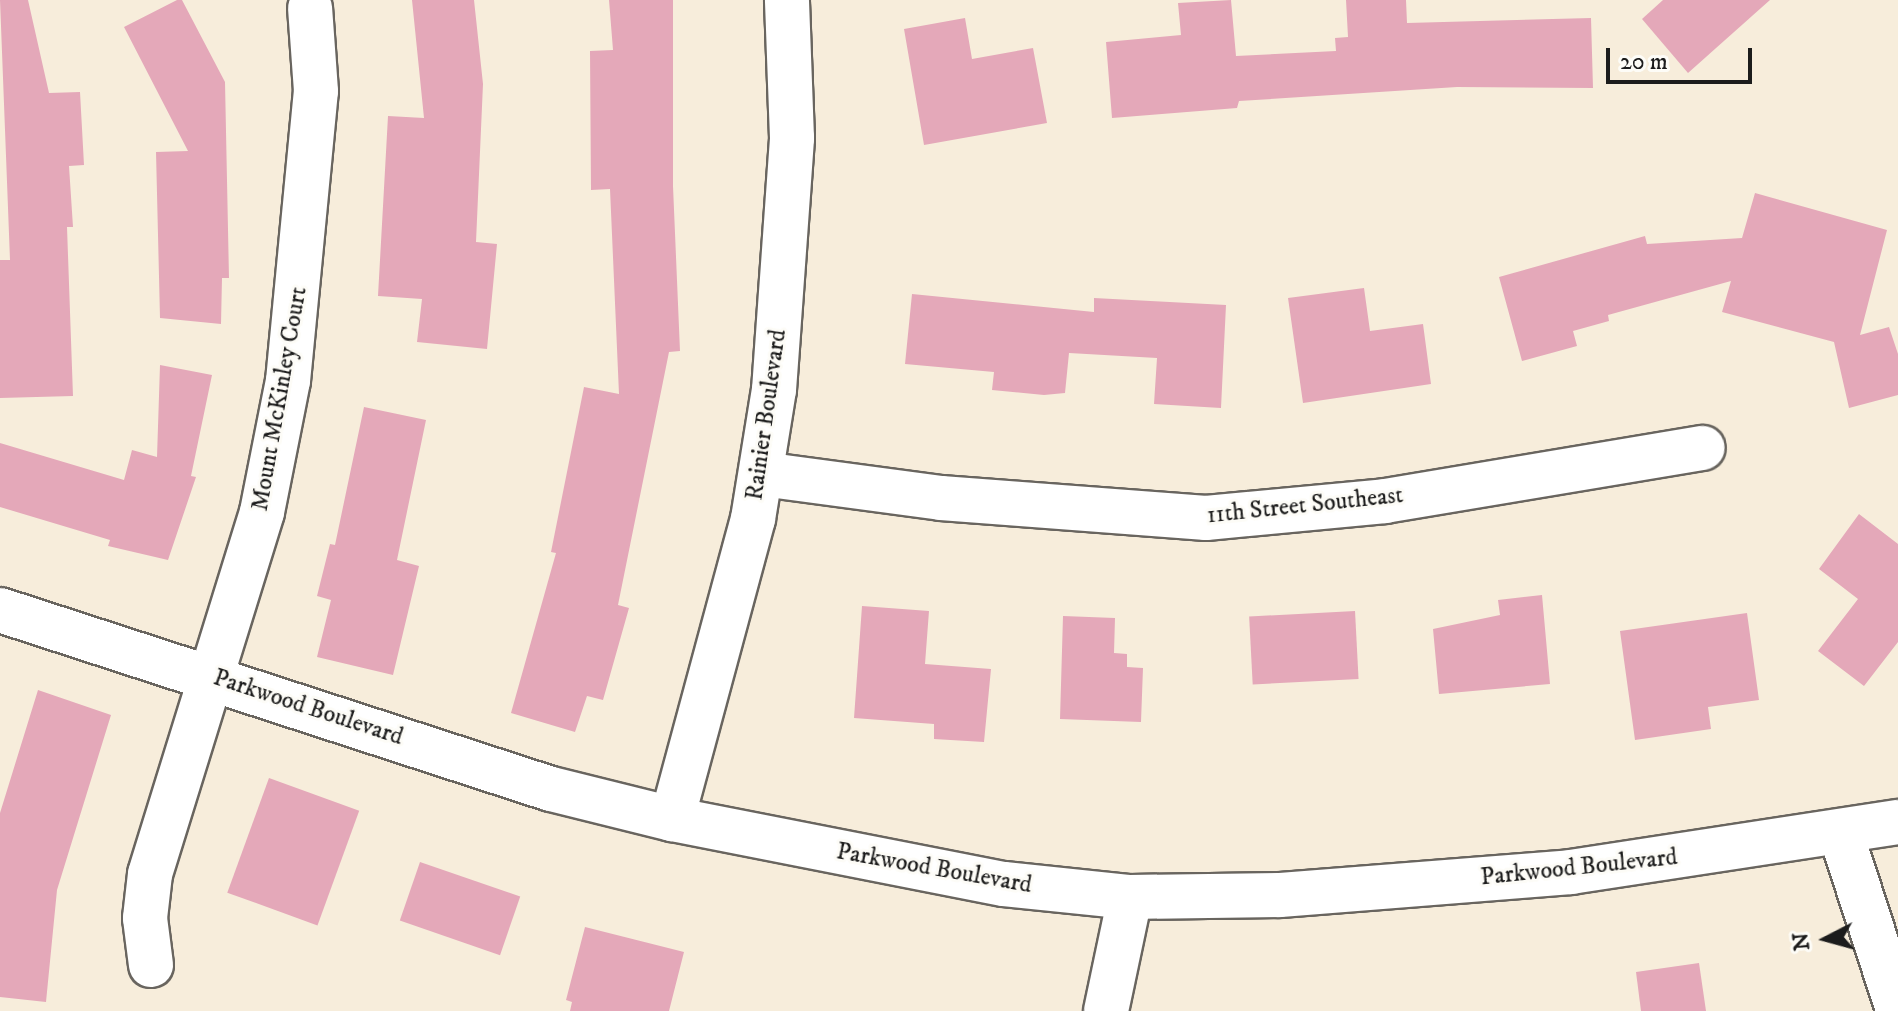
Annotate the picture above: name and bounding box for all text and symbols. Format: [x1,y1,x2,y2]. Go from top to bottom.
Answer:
scale bar [1610,32,1756,82]
text: 20 m [1620,47,1668,77]
street label: Mount McKinley Court [246,285,314,513]
street label: Rainier Boulevard [741,328,793,502]
street label: 11th Street Southeast [1206,481,1404,531]
street label: Parkwood Boulevard [210,664,406,752]
street label: Parkwood Boulevard [834,838,1034,900]
street label: Parkwood Boulevard [1479,843,1679,893]
north arrow [1786,899,1866,979]
text: N [1787,931,1816,952]

